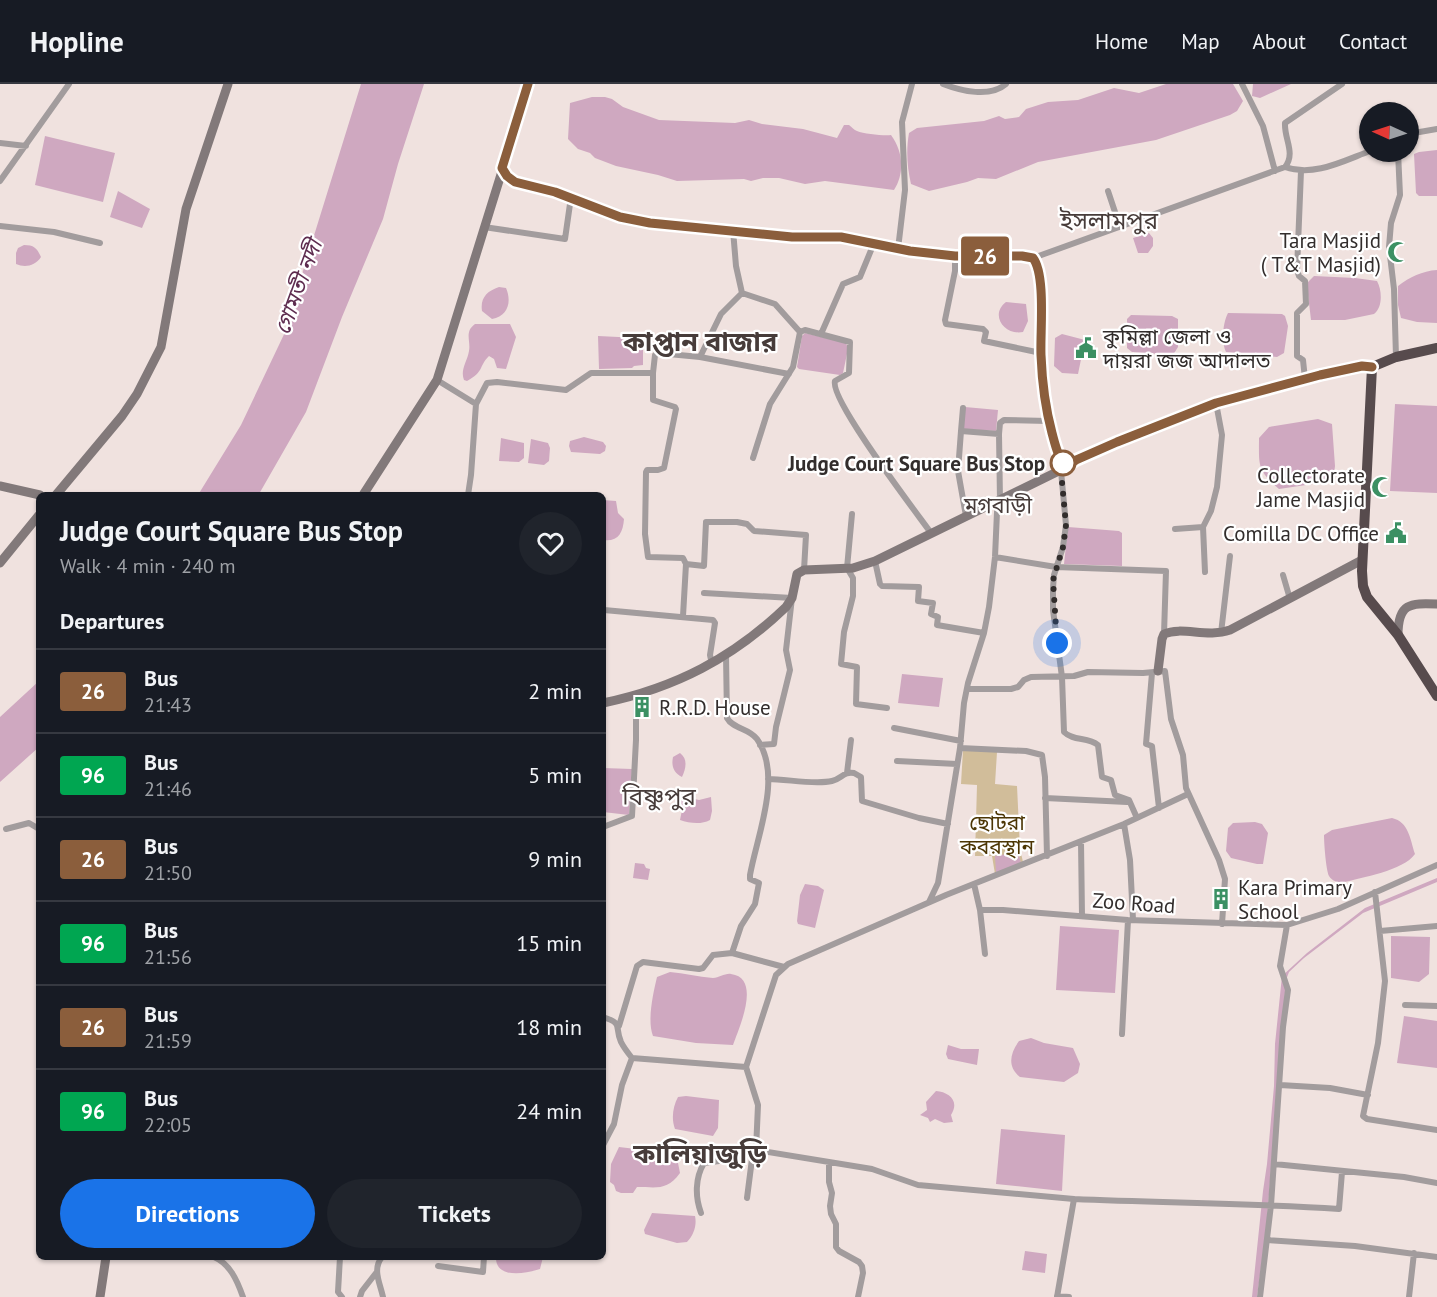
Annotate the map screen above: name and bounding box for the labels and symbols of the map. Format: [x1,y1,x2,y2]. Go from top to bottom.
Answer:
north arrow [1359,102,1419,162]
district label: ইসলামপুর [1059,205,1159,236]
place label: Tara Masjid ( T&T Masjid) [1261,227,1381,278]
water label: গোমতী নদী [268,232,330,338]
line badge: 26 [958,236,1012,276]
mosque icon: Tara Masjid ( T&T Masjid) [1386,240,1410,264]
place label: কুমিল্লা জেলা ও দায়রা জজ আদালত [1102,323,1272,374]
district label: কাপ্তান বাজার [622,324,778,358]
public building icon: কুমিল্লা জেলা ও দায়রা জজ আদালত [1074,336,1098,360]
place label: Judge Court Square Bus Stop [787,450,1045,477]
marker: Judge Court Square Bus Stop [1050,450,1076,476]
place label: Collectorate Jame Masjid [1256,462,1365,513]
mosque icon: Collectorate Jame Masjid [1370,475,1394,499]
district label: মগবাড়ী [963,491,1033,519]
place label: Comilla DC Office [1223,520,1379,547]
public building icon: Comilla DC Office [1384,521,1408,545]
your location [1042,628,1072,658]
place label: R.R.D. House [659,694,771,721]
building icon: R.R.D. House [630,695,654,719]
district label: বিষ্ণুপুর [621,781,696,812]
park label: ছোটরা কবরস্থান [959,809,1034,860]
place label: Kara Primary School [1238,874,1352,925]
street label: Zoo Road [1092,887,1176,919]
building icon: Kara Primary School [1209,887,1233,911]
district label: কালিয়াজুড়ি [632,1136,767,1170]

